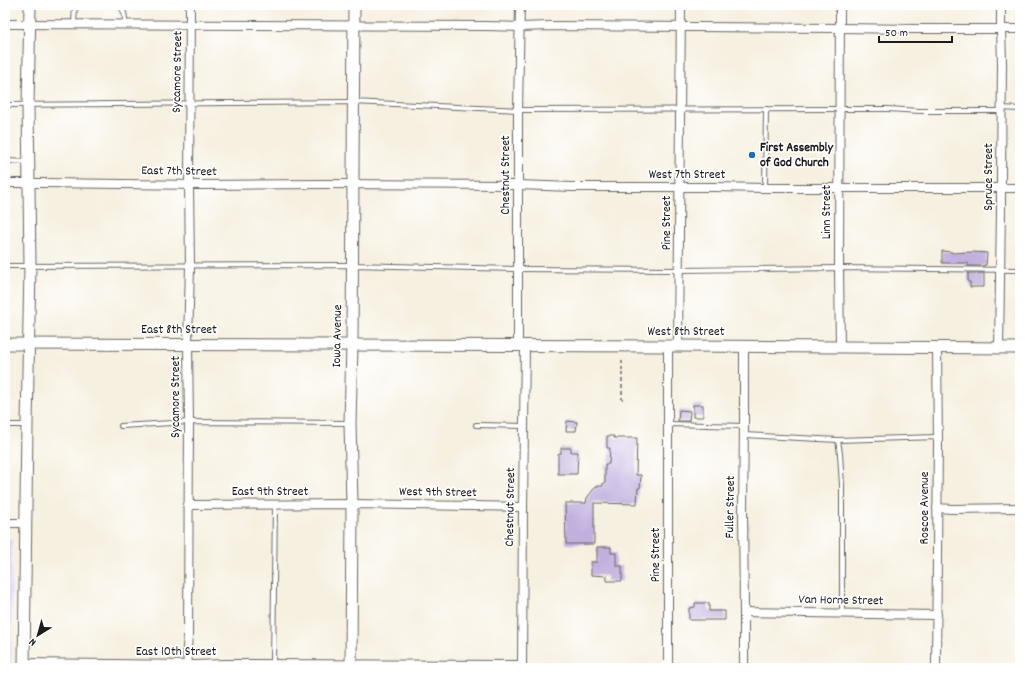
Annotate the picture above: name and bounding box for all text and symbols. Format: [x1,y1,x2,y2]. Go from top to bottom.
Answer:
scale bar [879,18,952,44]
text: 50 m [885,25,908,42]
street label: Sycamore Street [168,31,188,113]
street label: Chestnut Street [497,135,516,215]
place label: First Assembly of God Church [760,139,834,173]
street label: Spruce Street [980,143,999,211]
marker: First Assembly of God Church [747,150,757,160]
street label: East 7th Street [141,162,217,182]
street label: West 7th Street [649,166,726,185]
street label: Linn Street [818,185,837,239]
street label: Pine Street [658,196,677,250]
street label: Iowa Avenue [328,304,348,368]
street label: East 8th Street [141,321,217,340]
street label: West 8th Street [648,323,725,342]
street label: Sycamore Street [167,356,186,438]
street label: Chestnut Street [501,467,521,547]
street label: Roscoe Avenue [916,471,935,544]
street label: Fuller Street [721,475,741,539]
street label: East 9th Street [232,483,308,502]
street label: West 9th Street [399,483,477,503]
street label: Pine Street [647,528,666,582]
street label: Van Horne Street [798,591,884,611]
north arrow [18,615,58,655]
text: N [26,633,40,649]
street label: East 10th Street [136,643,216,662]

